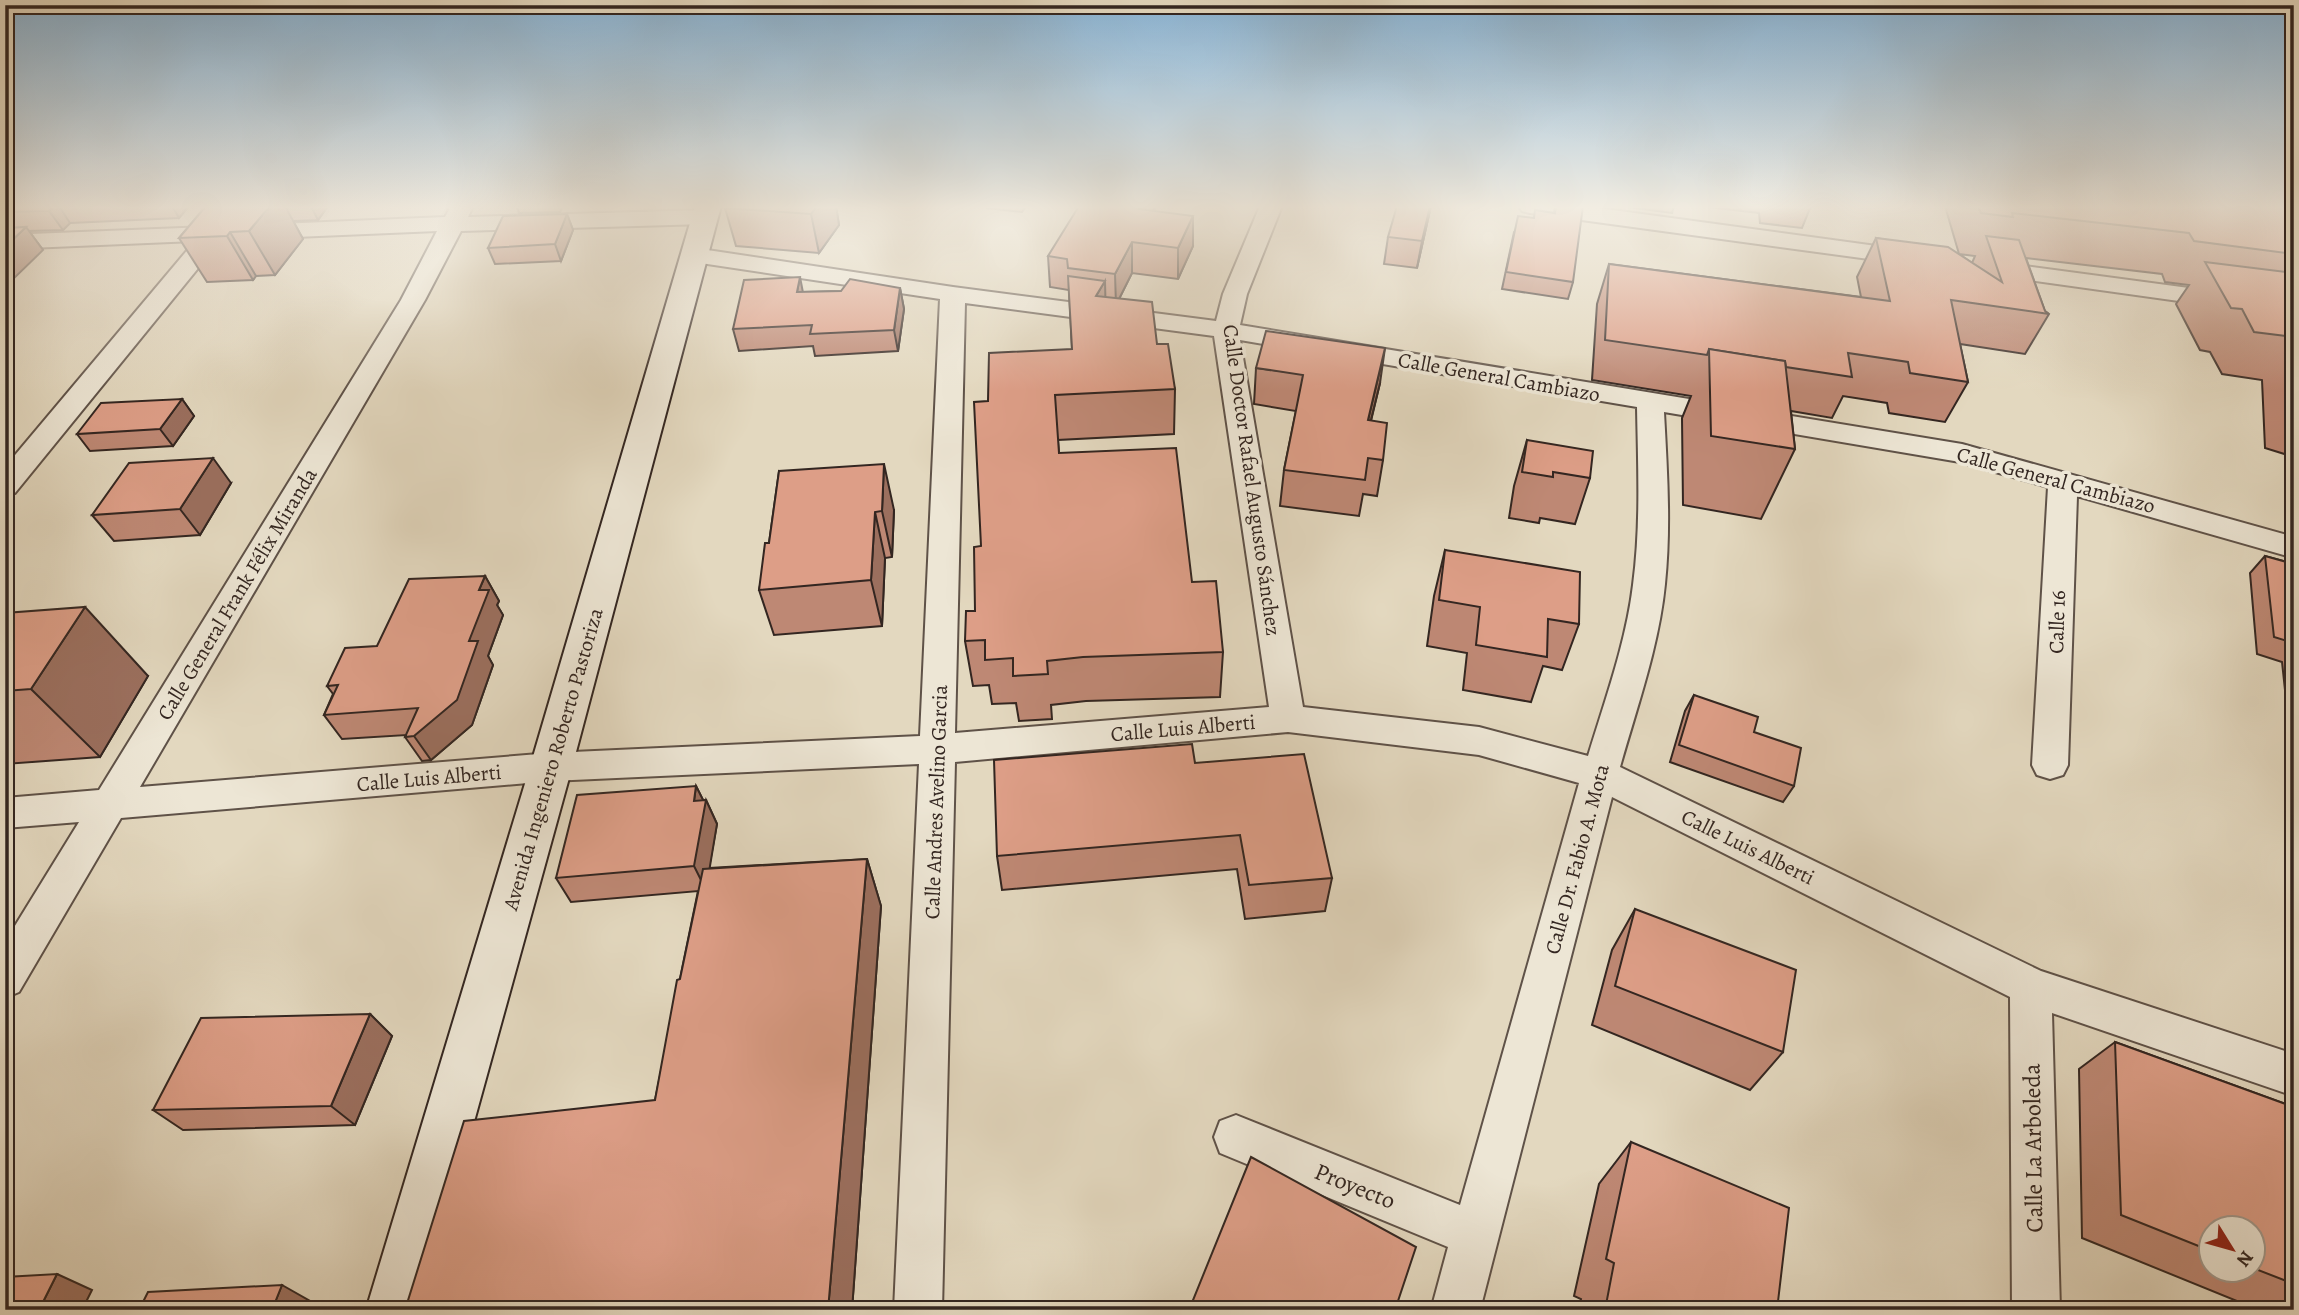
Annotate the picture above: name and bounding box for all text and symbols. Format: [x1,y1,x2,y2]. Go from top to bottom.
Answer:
street label: Calle Doctor Rafael Augusto Sánchez [1216,323,1288,637]
street label: Calle General Cambiazo [1396,345,1602,409]
street label: Calle General Cambiazo [1954,440,2158,520]
street label: Calle General Frank Félix Miranda [150,462,324,725]
street label: Calle 16 [2042,589,2072,654]
street label: Avenida Ingeniero Roberto Pastoriza [496,604,610,915]
street label: Calle Andres Avelino Garcia [918,684,954,920]
street label: Calle Luis Alberti [1109,708,1257,748]
street label: Calle Luis Alberti [355,758,503,798]
street label: Calle Dr. Fabio A. Mota [1538,761,1616,957]
street label: Calle Luis Alberti [1677,803,1819,891]
street label: Calle La Arboleda [2016,1062,2050,1233]
street label: Proyecto [1310,1155,1400,1217]
north arrow [2198,1214,2268,1284]
text: N [2230,1245,2259,1272]

